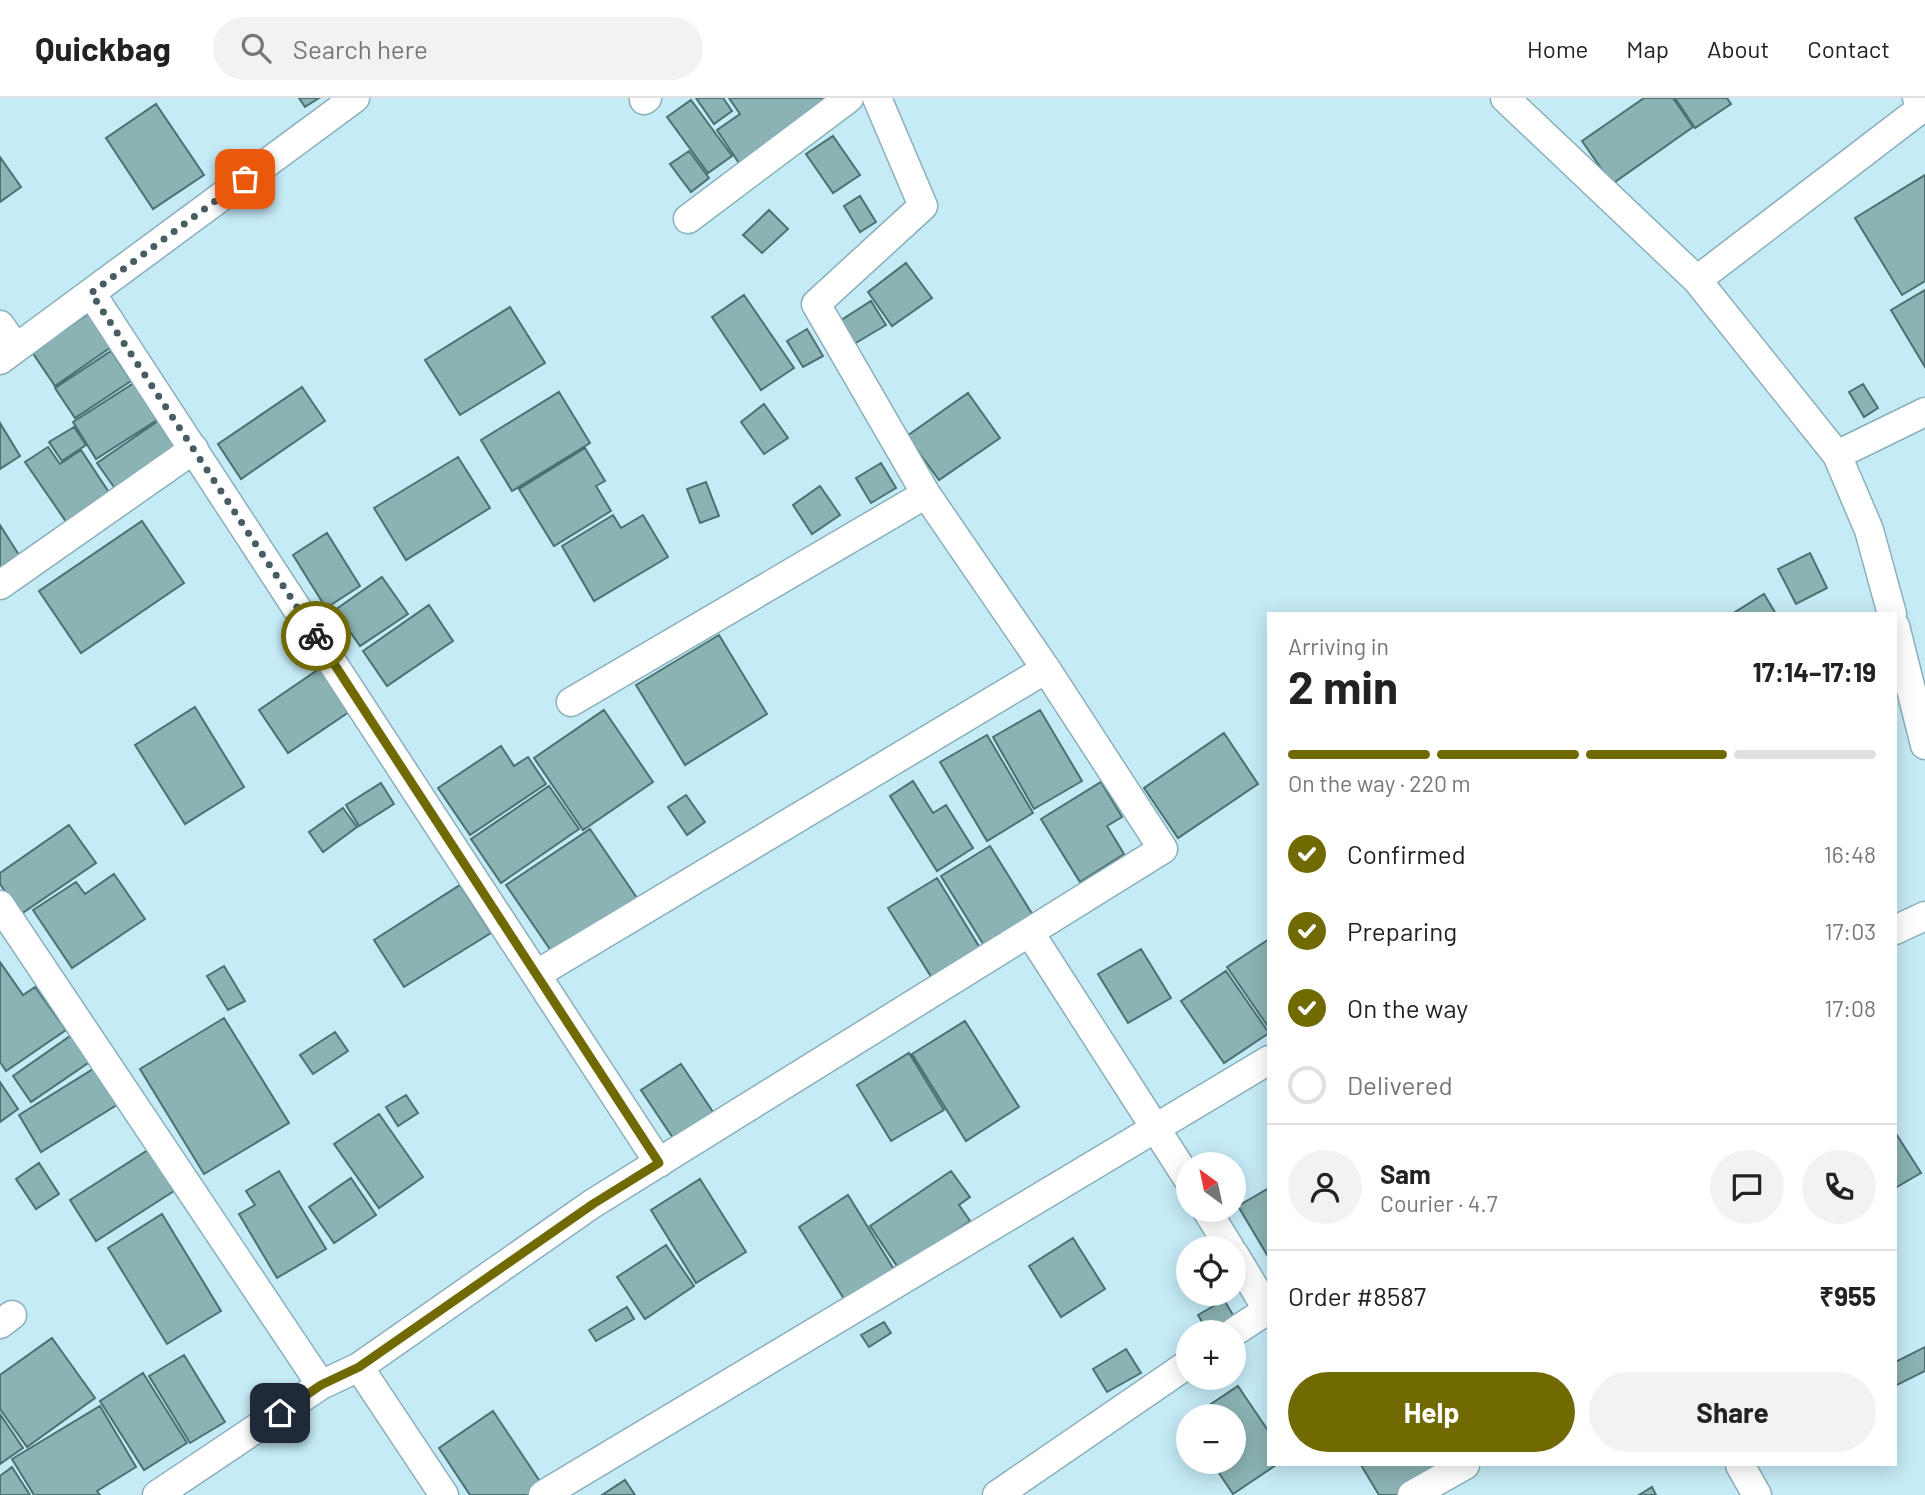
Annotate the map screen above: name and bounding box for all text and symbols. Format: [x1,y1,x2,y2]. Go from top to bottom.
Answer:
search box [213,17,703,80]
text: Quickbag [35,28,171,68]
icon: search [237,29,275,67]
text: Search here [293,33,428,64]
text: Home [1527,34,1588,63]
text: Map [1626,34,1669,63]
text: About [1707,34,1769,63]
text: Contact [1807,34,1890,63]
pin [215,149,275,209]
icon: bag [226,160,264,198]
courier [281,601,351,671]
icon: bike [297,617,335,655]
text: Arriving in [1288,632,1389,660]
text: 17:14–17:19 [1753,656,1876,687]
text: 2 min [1288,658,1398,713]
text: On the way · 220 m [1288,769,1471,797]
icon: check [1288,835,1326,873]
text: Confirmed [1347,838,1466,869]
text: 16:48 [1824,840,1876,868]
icon: check [1288,912,1326,950]
text: Preparing [1347,915,1457,946]
text: 17:03 [1824,917,1876,945]
icon: check [1288,989,1326,1027]
text: On the way [1347,992,1468,1023]
text: 17:08 [1824,994,1876,1022]
text: Delivered [1347,1069,1453,1100]
button: person [1288,1150,1362,1224]
button: chat [1710,1150,1784,1224]
button: phone [1802,1150,1876,1224]
north arrow [1176,1152,1246,1222]
map controls [1176,1152,1246,1474]
text: Sam [1380,1158,1431,1189]
text: Courier · 4.7 [1380,1189,1498,1217]
button: locate [1176,1236,1246,1306]
text: Order #8587 [1288,1280,1426,1311]
text: ₹955 [1819,1280,1876,1311]
button: + [1176,1320,1246,1390]
button: Help [1288,1372,1575,1452]
button: Share [1589,1372,1876,1452]
pin [250,1383,310,1443]
icon: home [261,1394,299,1432]
button: − [1176,1404,1246,1474]

